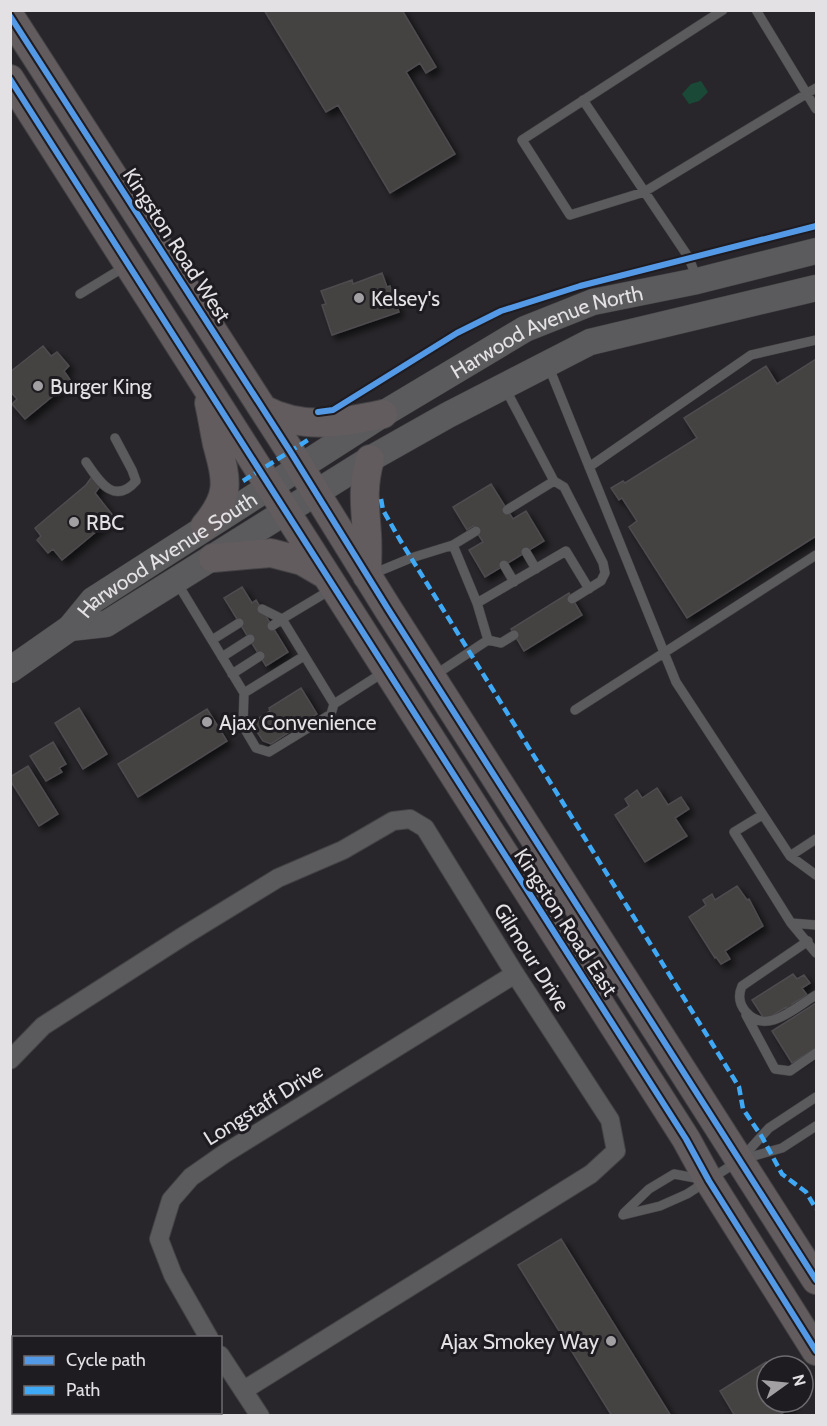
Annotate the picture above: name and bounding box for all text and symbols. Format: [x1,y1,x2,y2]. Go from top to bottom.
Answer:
street label: Kingston Road West [118,163,236,327]
street label: Harwood Avenue North [446,280,645,383]
place label: Kelsey's [371,286,440,311]
marker: Kelsey's [352,291,366,305]
place label: Burger King [50,374,152,399]
marker: Burger King [31,379,45,393]
street label: Harwood Avenue South [71,486,261,622]
place label: RBC [86,510,124,535]
marker: RBC [67,515,81,529]
place label: Ajax Convenience [219,710,377,736]
marker: Ajax Convenience [200,715,214,729]
street label: Kingston Road East [509,844,623,1000]
street label: Gilmour Drive [489,898,575,1016]
street label: Longstaff Drive [199,1057,327,1151]
place label: Ajax Smokey Way [441,1329,599,1355]
marker: Ajax Smokey Way [604,1334,618,1348]
legend [12,1336,222,1414]
text: Cycle path [66,1349,146,1371]
north arrow [755,1354,815,1414]
text: N [788,1372,810,1388]
text: Path [66,1379,100,1401]

